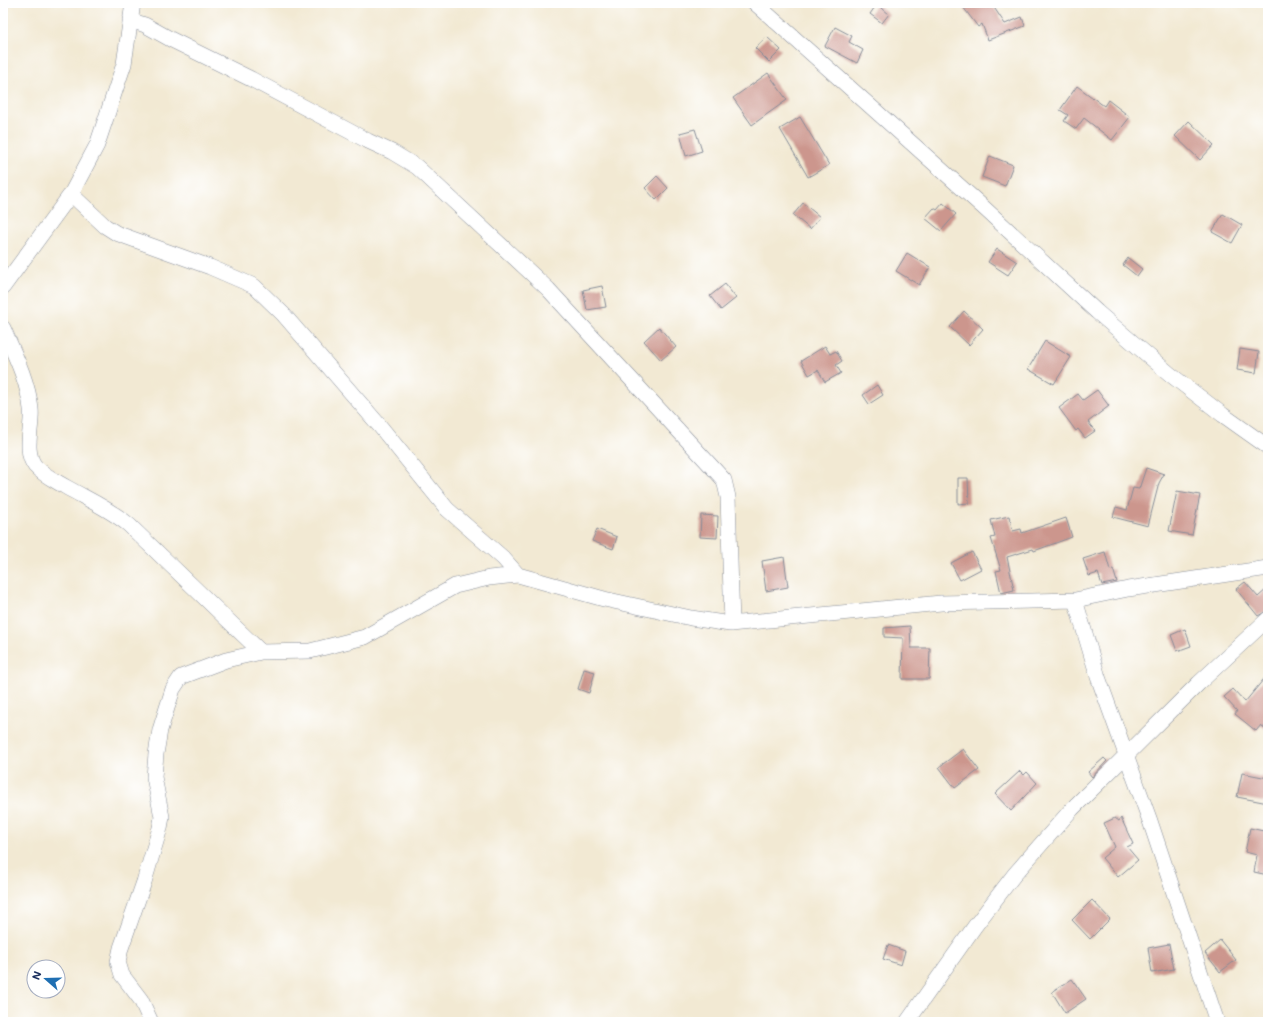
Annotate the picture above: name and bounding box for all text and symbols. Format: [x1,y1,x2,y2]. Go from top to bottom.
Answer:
north arrow [26,959,66,999]
text: N [28,969,45,982]

